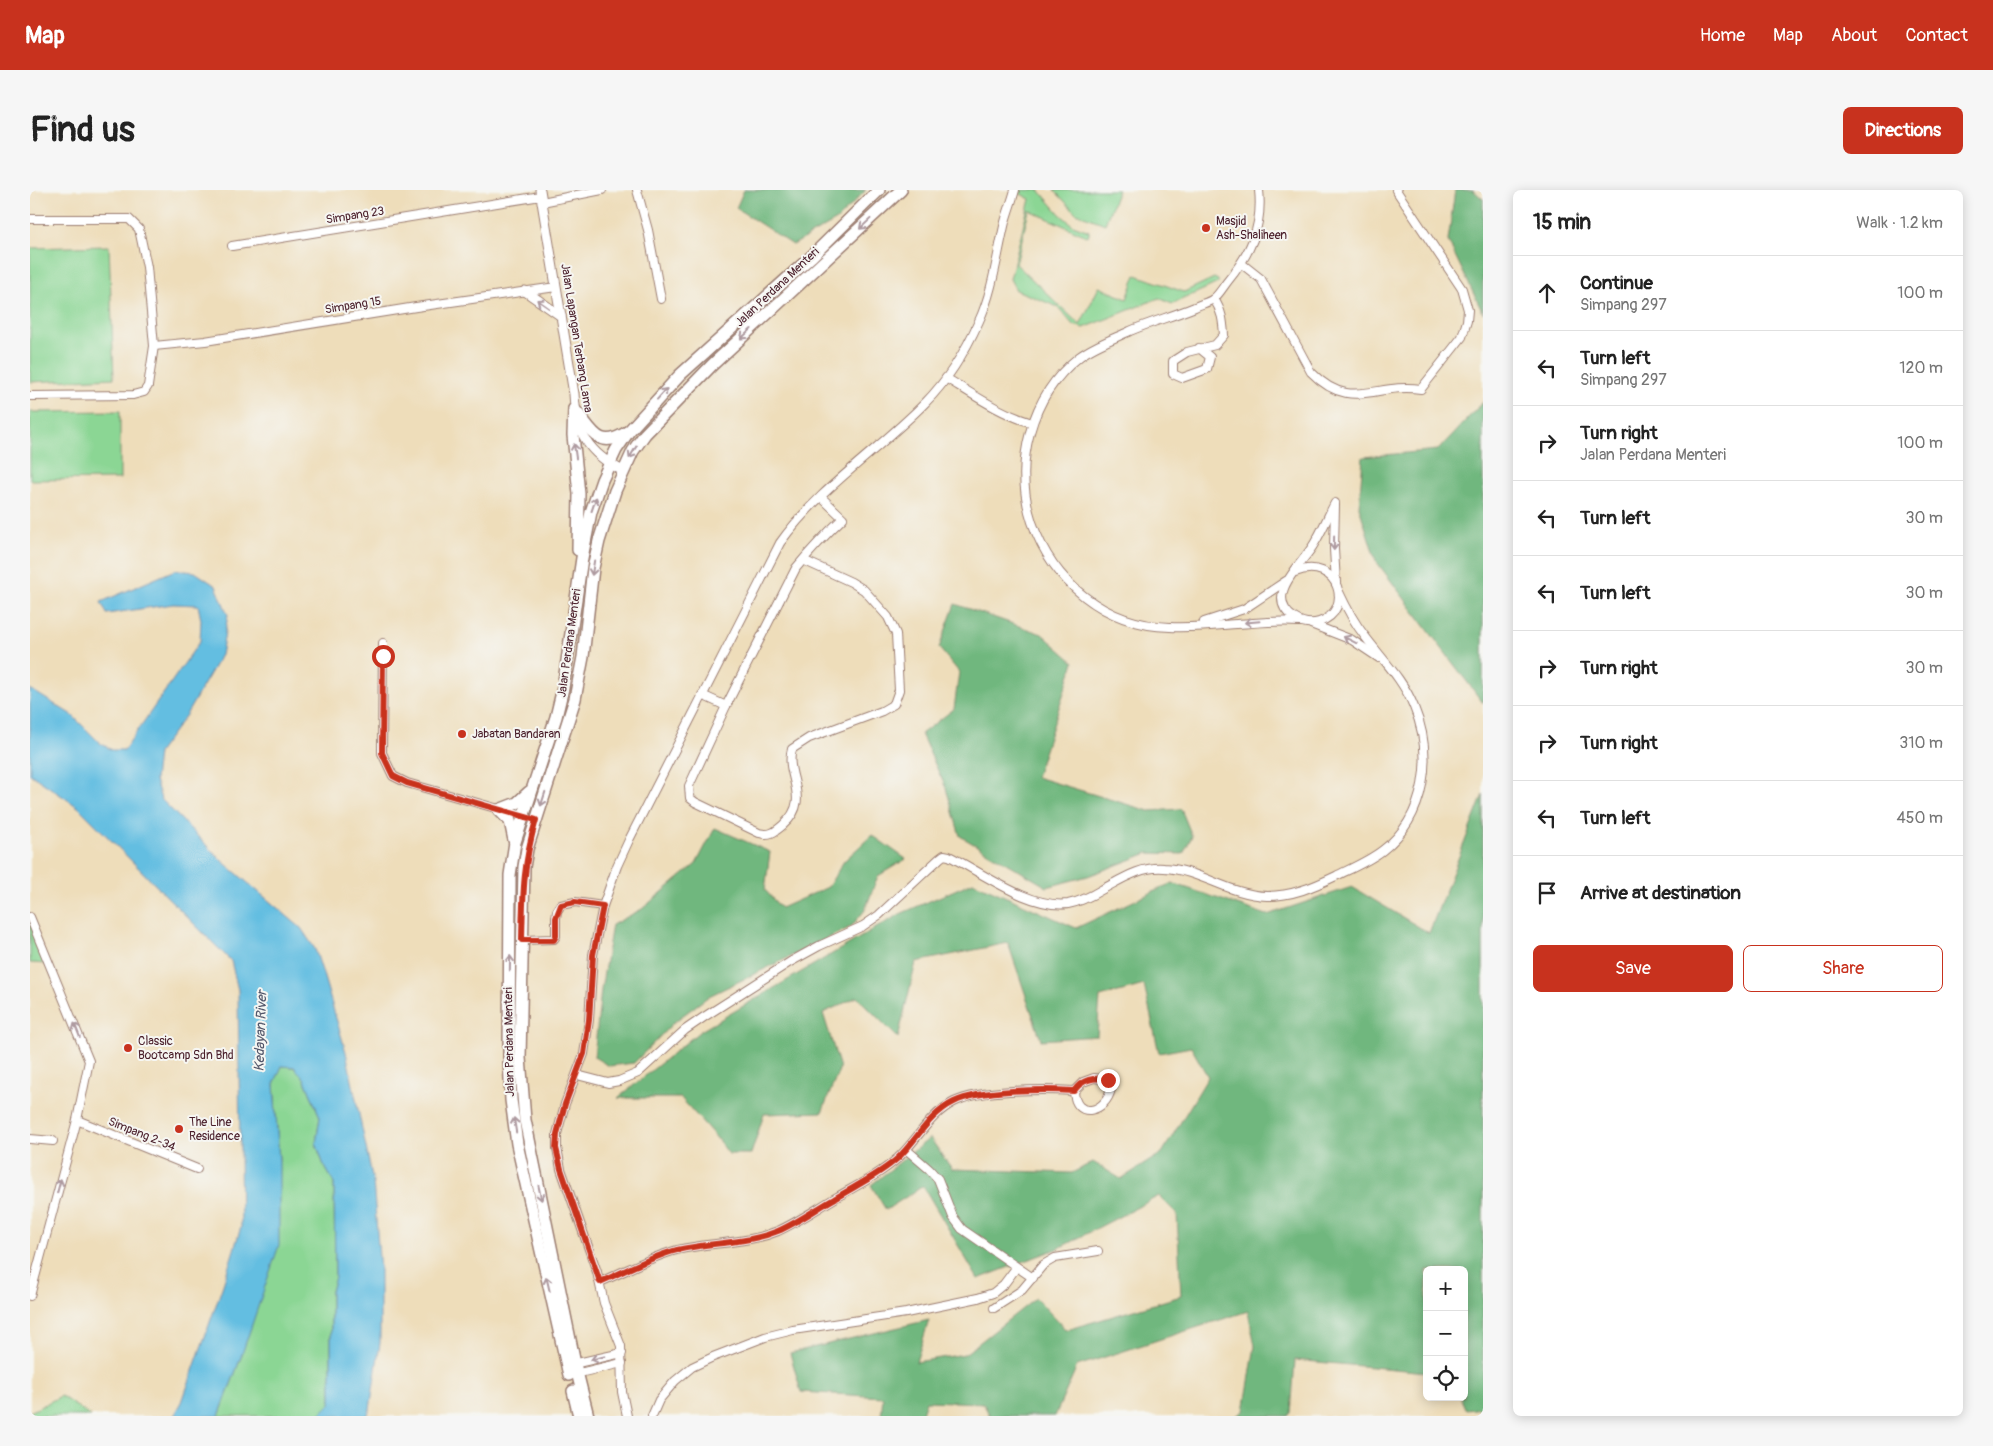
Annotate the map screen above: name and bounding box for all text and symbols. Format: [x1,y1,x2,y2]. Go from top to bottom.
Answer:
text: Map [25,21,65,50]
text: Home [1700,24,1745,47]
text: Map [1773,24,1803,47]
text: About [1831,24,1877,47]
text: Contact [1905,24,1968,47]
button: Directions [1843,107,1963,154]
text: Find us [30,108,135,152]
street label: Simpang 23 [325,203,386,228]
text: 15 min [1533,209,1591,236]
text: Walk · 1.2 km [1856,213,1943,233]
place label: Masjid Ash-Shaliheen [1216,214,1287,243]
one-way arrow [860,217,872,229]
marker: Masjid Ash-Shaliheen [1200,222,1212,234]
street label: Jalan Perdana Menteri [732,244,823,330]
street label: Jalan Lapangan Terbang Lama [557,262,596,414]
text: Continue [1580,271,1653,295]
icon: ahead [1533,279,1561,307]
text: 100 m [1897,283,1943,303]
street label: Simpang 15 [324,294,382,317]
text: Simpang 297 [1580,295,1667,315]
one-way arrow [536,299,550,309]
one-way arrow [740,328,753,340]
text: Turn left [1580,346,1650,370]
icon: left [1533,354,1561,382]
text: 120 m [1899,358,1943,378]
text: Simpang 297 [1580,370,1667,390]
one-way arrow [656,388,668,401]
text: Turn right [1580,421,1658,445]
icon: right [1533,429,1561,457]
text: 100 m [1897,433,1943,453]
one-way arrow [570,443,580,459]
one-way arrow [628,445,638,459]
text: Jalan Perdana Menteri [1580,445,1726,465]
one-way arrow [590,496,599,512]
icon: left [1533,504,1561,532]
text: Turn left [1580,506,1650,530]
text: 30 m [1905,508,1943,528]
one-way arrow [1329,534,1339,551]
one-way arrow [588,559,598,575]
icon: left [1533,579,1561,607]
text: Turn left [1580,581,1650,605]
text: 30 m [1905,583,1943,603]
street label: Jalan Perdana Menteri [554,588,585,698]
one-way arrow [1244,617,1260,627]
one-way arrow [1343,635,1358,644]
route start [372,645,395,668]
icon: right [1533,654,1561,682]
text: Turn right [1580,656,1658,680]
text: 30 m [1905,658,1943,678]
place label: Jabatan Bandaran [472,727,561,742]
marker: Jabatan Bandaran [456,728,468,740]
icon: right [1533,729,1561,757]
text: Turn right [1580,731,1658,755]
text: 310 m [1899,733,1943,753]
one-way arrow [537,790,547,806]
icon: left [1533,804,1561,832]
text: Turn left [1580,806,1650,830]
text: 450 m [1896,808,1943,828]
icon: arrive [1533,879,1561,907]
text: Arrive at destination [1580,881,1741,905]
button: Save [1533,945,1733,992]
button: Share [1743,945,1943,992]
one-way arrow [505,955,515,972]
street label: Jalan Perdana Menteri [501,987,518,1097]
water label: Kedayan River [251,988,270,1072]
one-way arrow [71,1023,81,1038]
place label: Classic Bootcamp Sdn Bhd [138,1034,234,1063]
marker: Classic Bootcamp Sdn Bhd [122,1042,134,1054]
route end [1097,1069,1120,1092]
street label: Simpang 2-34 [106,1114,178,1155]
place label: The Line Residence [189,1115,240,1144]
one-way arrow [509,1117,519,1133]
marker: The Line Residence [173,1123,185,1135]
one-way arrow [55,1179,64,1195]
one-way arrow [536,1184,545,1200]
map controls [1423,1266,1468,1401]
button: + [1423,1266,1468,1311]
one-way arrow [543,1276,553,1292]
button: − [1423,1311,1468,1356]
one-way arrow [591,1354,607,1363]
button: locate [1423,1356,1468,1401]

